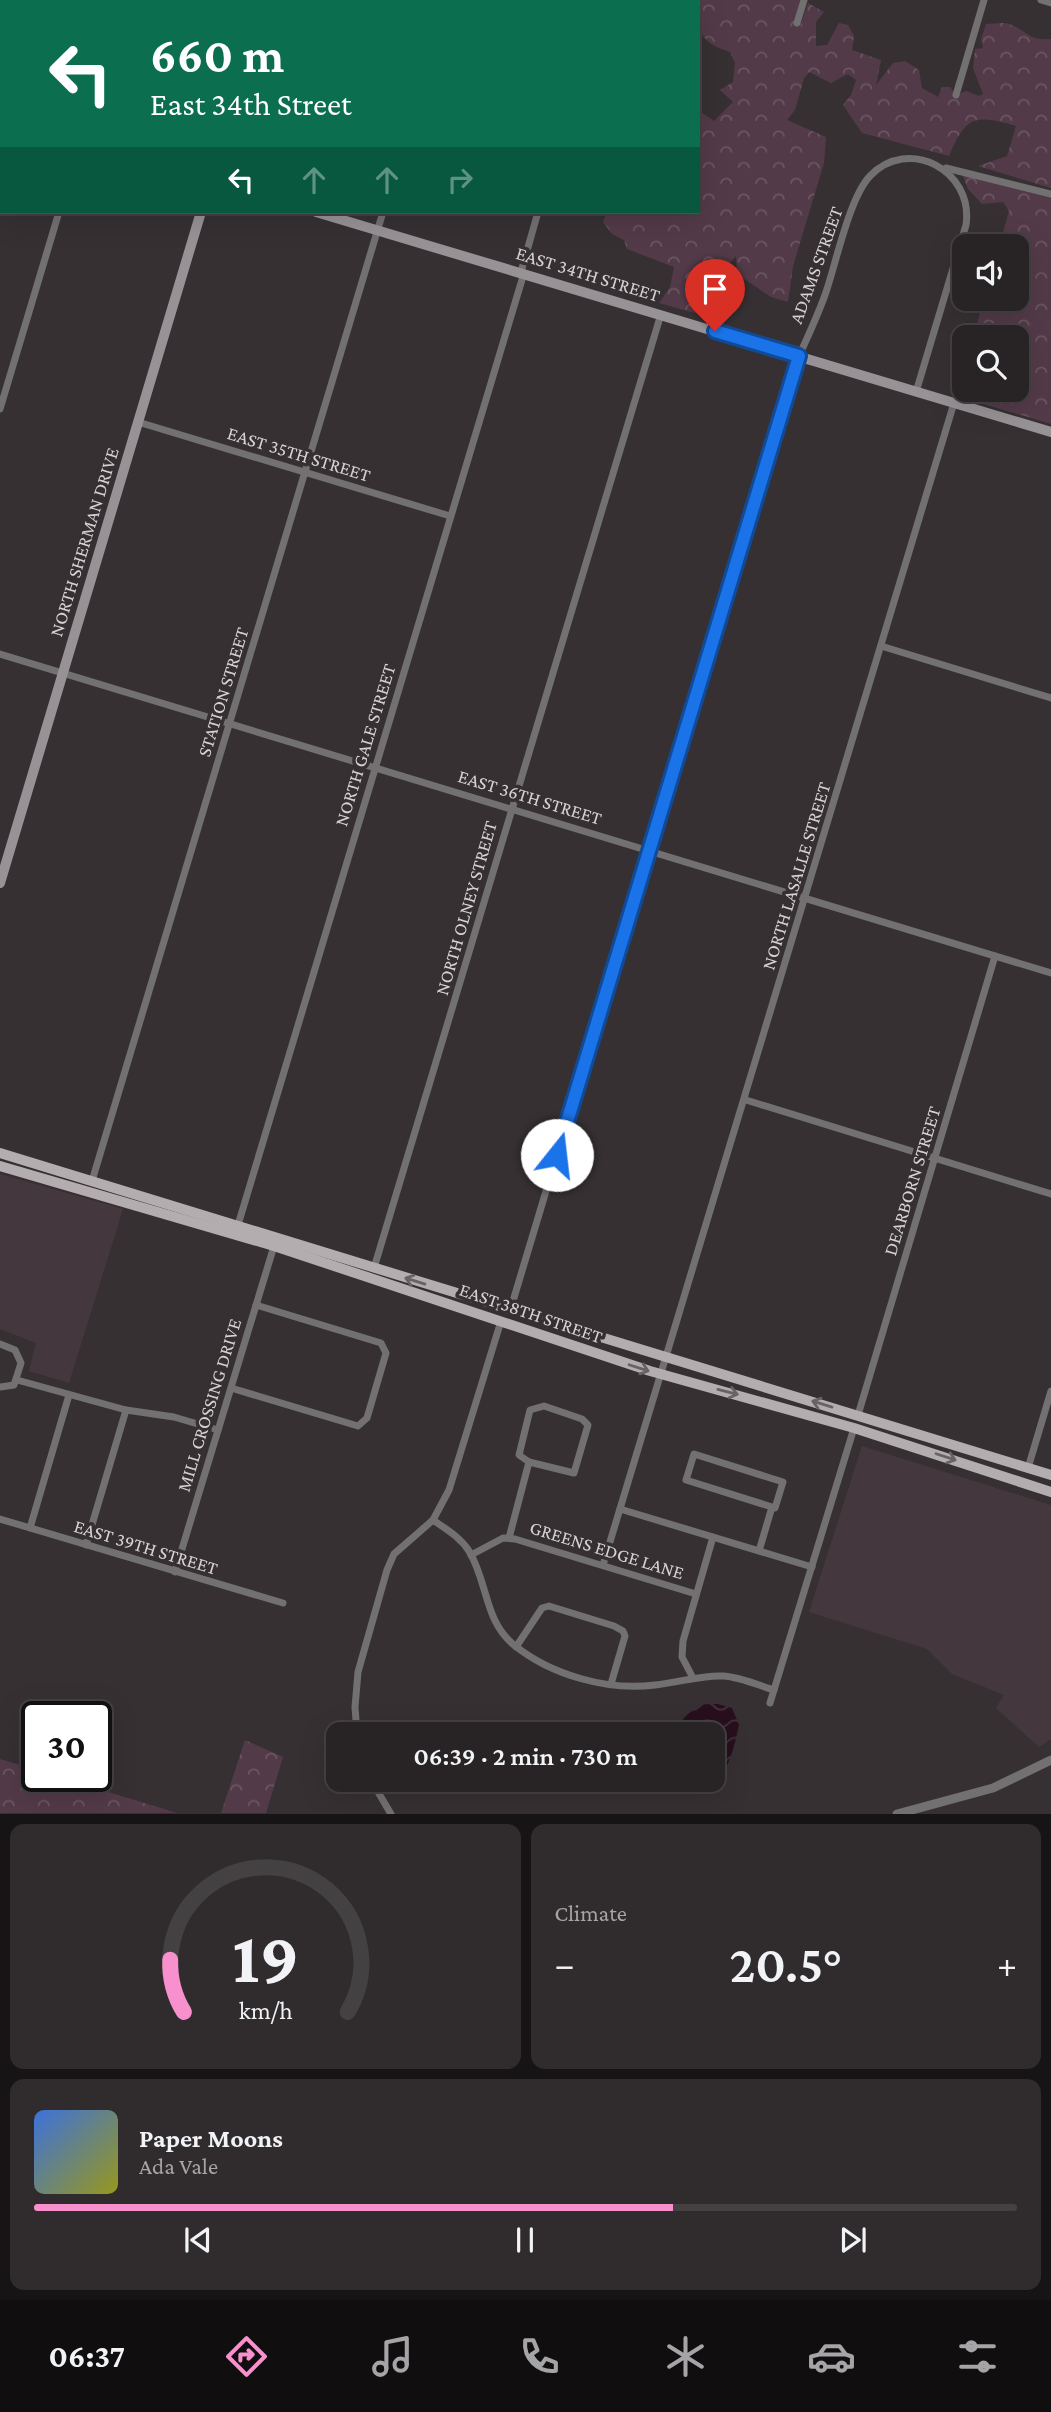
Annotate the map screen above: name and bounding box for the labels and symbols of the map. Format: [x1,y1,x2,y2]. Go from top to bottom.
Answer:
street label: ADAMS STREET [785,203,847,326]
street label: EAST 34TH STREET [514,242,663,306]
pin [685,259,745,331]
street label: EAST 35TH STREET [225,422,374,486]
street label: NORTH SHERMAN DRIVE [45,445,123,639]
street label: STATION STREET [193,624,253,759]
street label: NORTH GALE STREET [330,661,400,829]
street label: EAST 36TH STREET [456,765,605,829]
street label: NORTH LASALLE STREET [757,779,835,972]
street label: NORTH OLNEY STREET [431,818,501,998]
street label: DEARBORN STREET [879,1103,945,1258]
position arrow [520,1118,594,1192]
one-way arrow [404,1274,426,1286]
street label: EAST 38TH STREET [457,1279,606,1348]
street label: MILL CROSSING DRIVE [173,1316,245,1494]
one-way arrow [627,1362,649,1375]
one-way arrow [716,1386,739,1399]
one-way arrow [811,1397,833,1410]
one-way arrow [935,1451,957,1464]
street label: EAST 39TH STREET [72,1515,221,1579]
street label: GREENS EDGE LANE [527,1517,687,1583]
speed limit sign: 30 [21,1701,112,1792]

